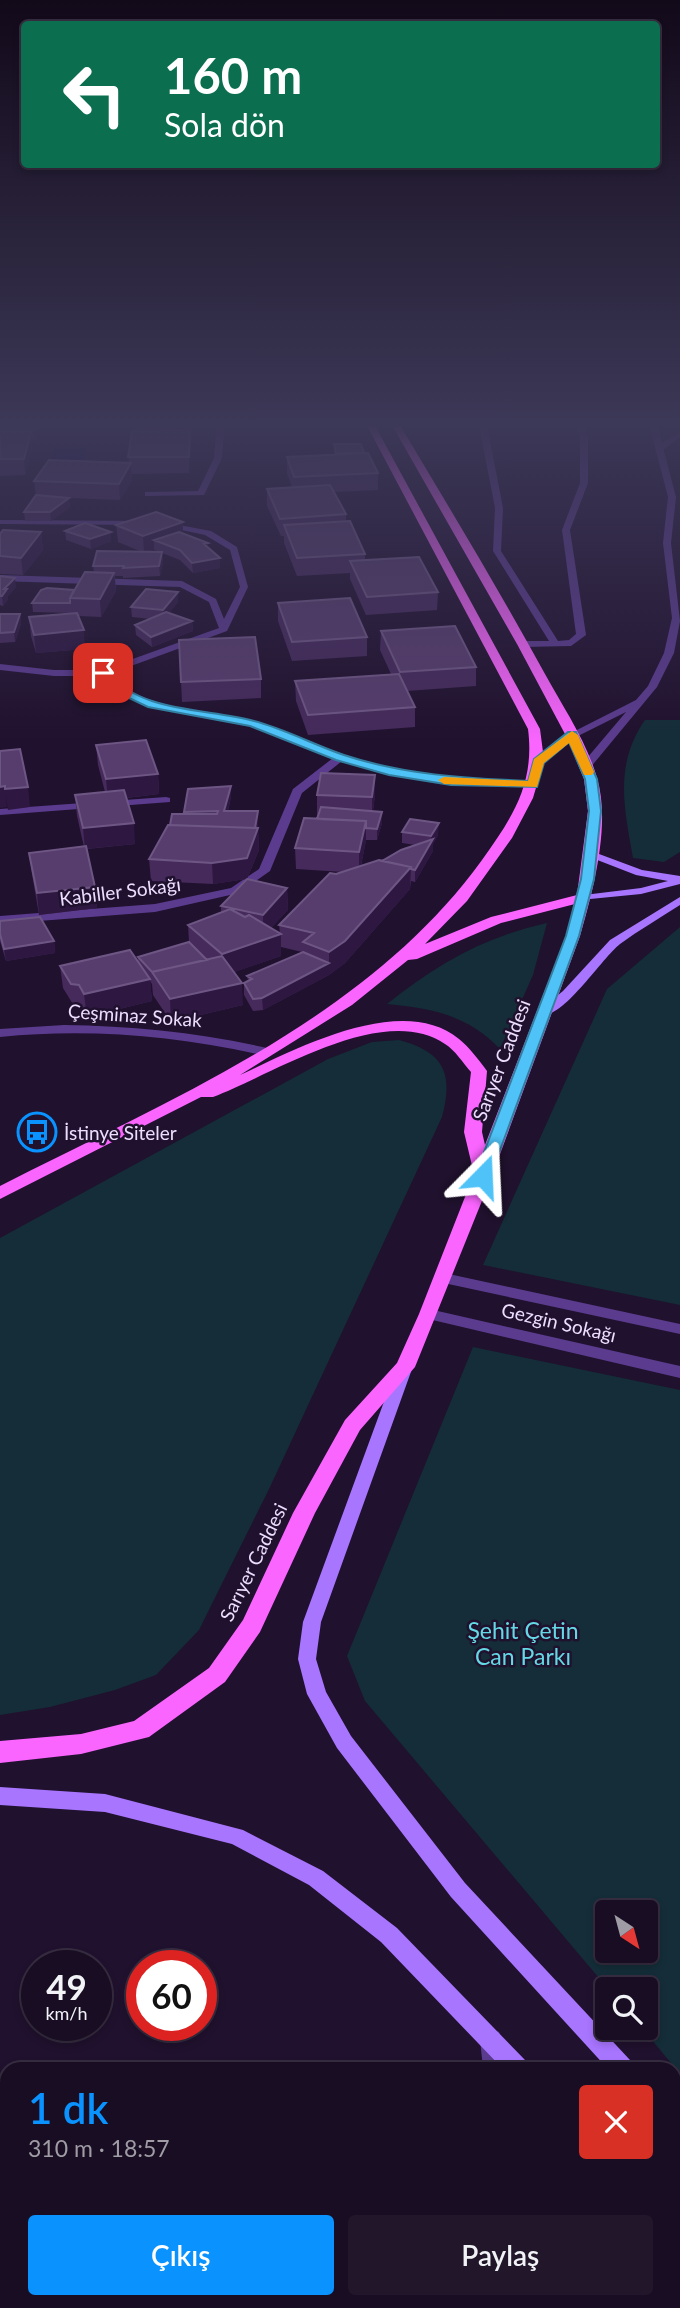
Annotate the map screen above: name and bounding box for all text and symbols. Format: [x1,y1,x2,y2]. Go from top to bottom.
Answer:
text: 160 m [164,46,302,104]
icon: left [49,49,140,140]
text: Sola dön [164,105,285,144]
pin [73,643,133,703]
icon: arrive [84,654,122,692]
street label: Kabiller Sokağı [58,872,182,910]
street label: Sarıyer Caddesi [467,996,535,1124]
street label: Çeşminaz Sokak [67,999,203,1031]
bus stop icon: İstinye Siteler [16,1111,58,1153]
place label: İstinye Siteler [64,1121,177,1144]
position arrow [446,1139,520,1213]
street label: Gezgin Sokağı [499,1298,619,1346]
street label: Sarıyer Caddesi [215,1499,291,1625]
park label: Şehit Çetin Can Parkı [467,1616,579,1670]
north arrow [595,1900,658,1964]
map controls [595,1900,658,2040]
speed limit sign: 60 [126,1950,217,2041]
text: 49 [46,1965,87,2007]
button: search [595,1977,658,2040]
text: km/h [45,2002,88,2024]
text: 1 dk [28,2083,108,2133]
button: close [579,2085,653,2159]
text: 310 m · 18:57 [28,2134,170,2162]
button: Çıkış [28,2215,334,2295]
button: Paylaş [348,2215,653,2295]

